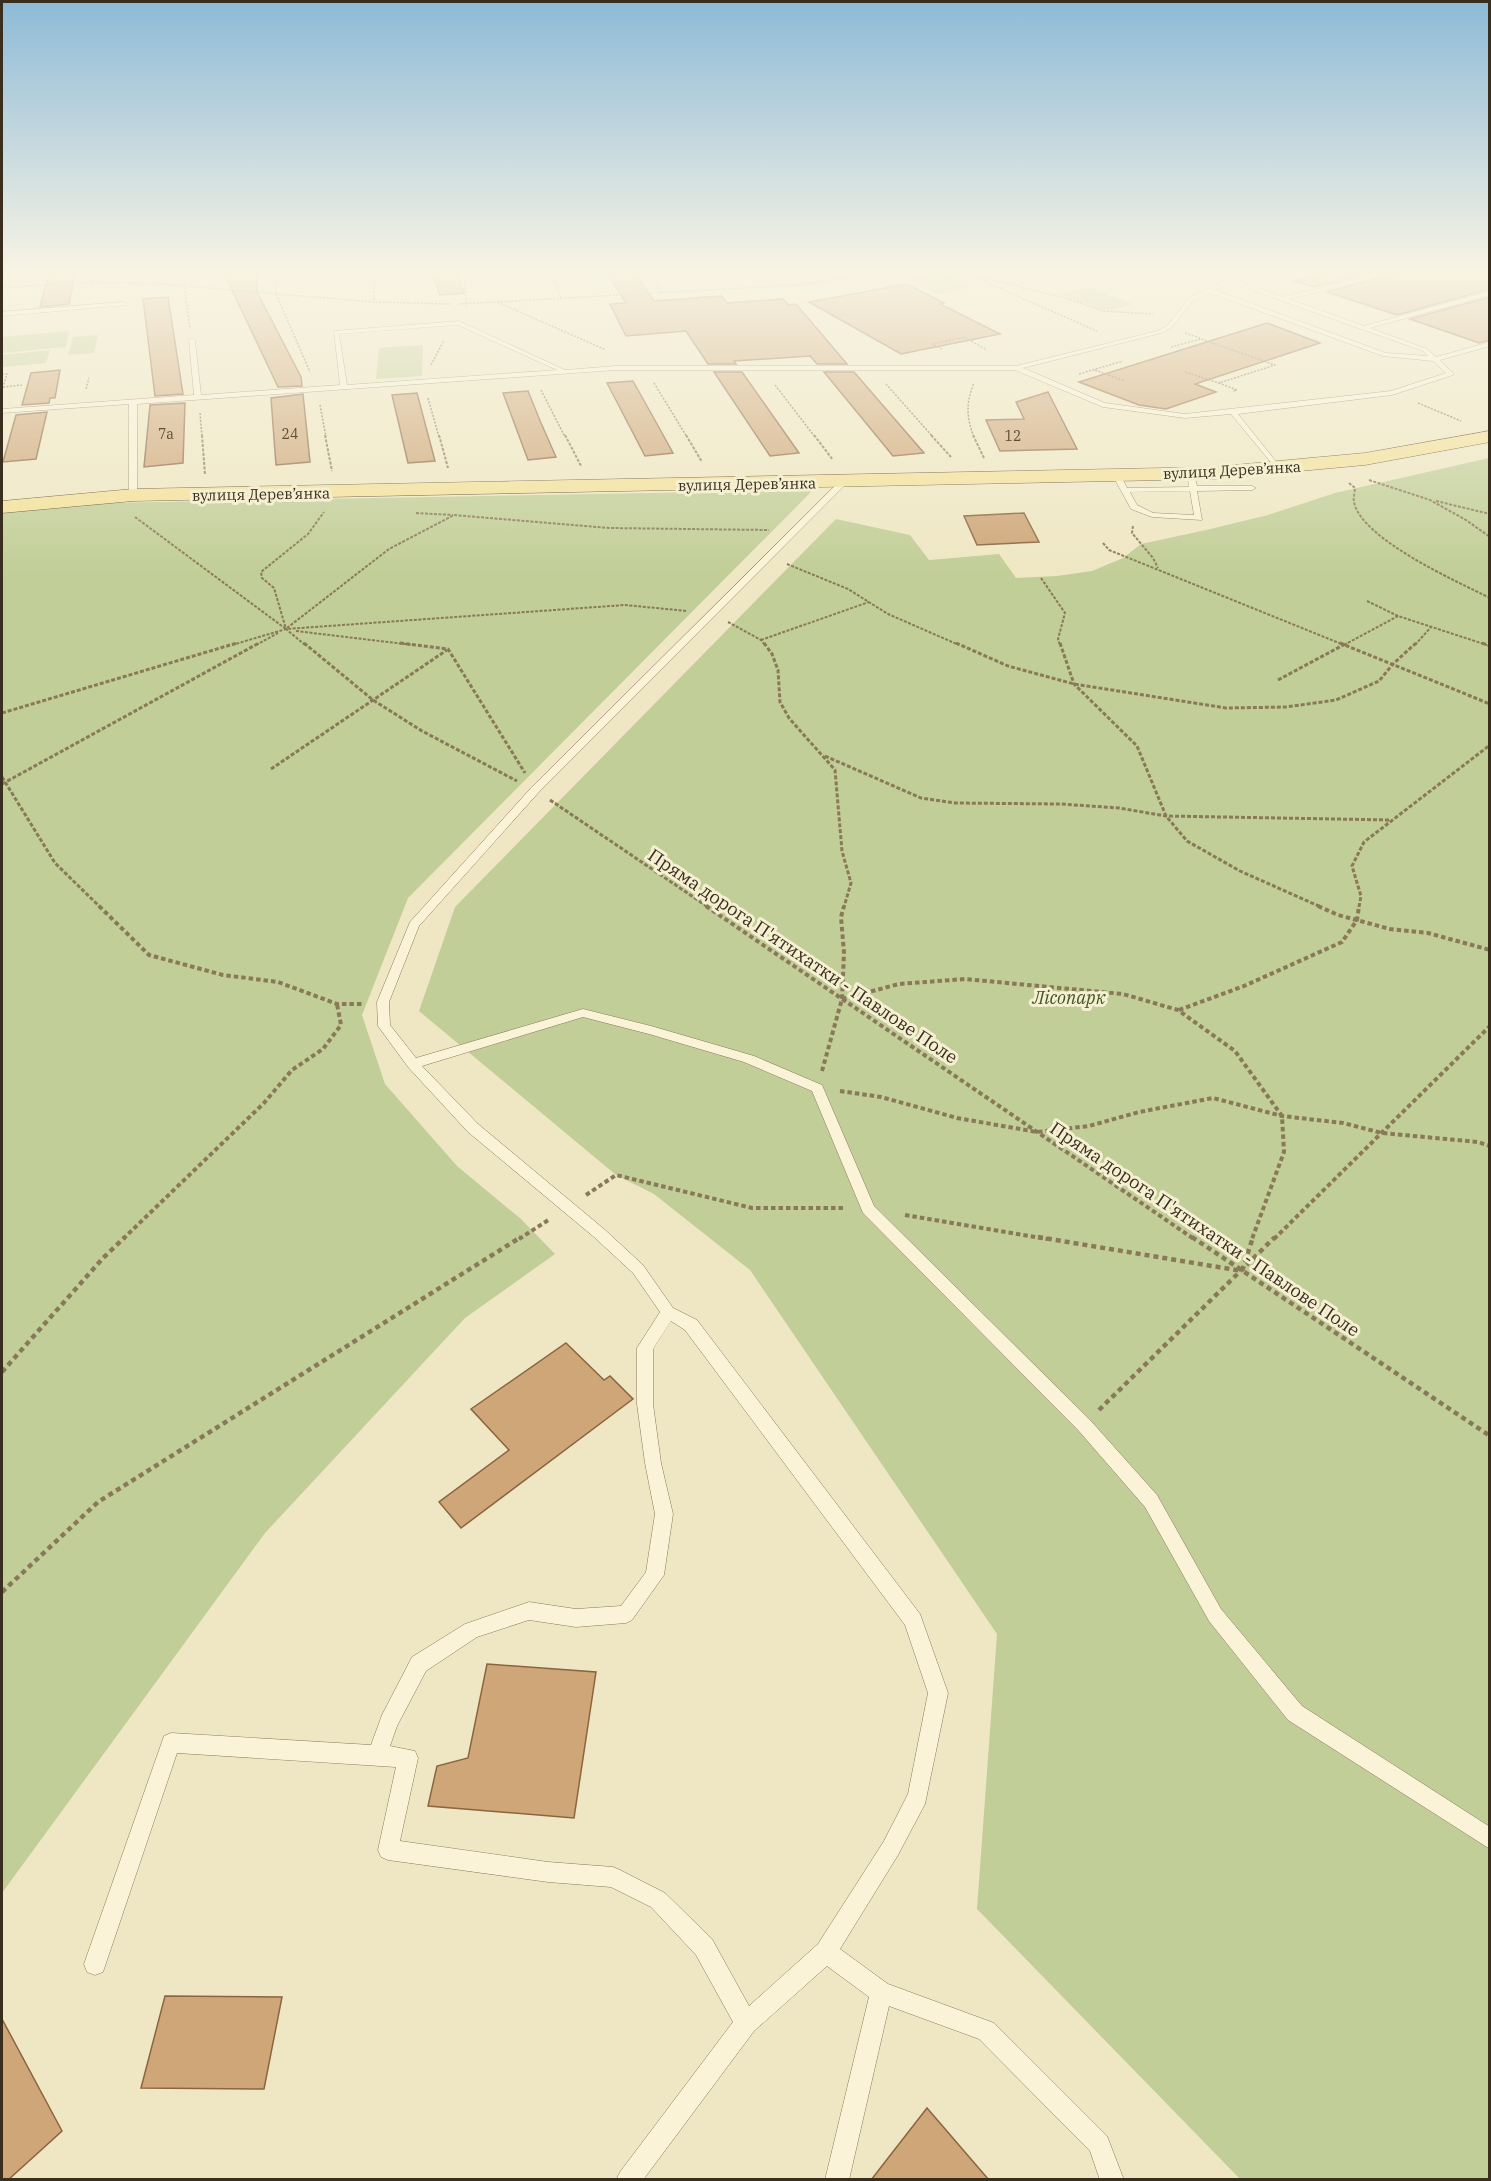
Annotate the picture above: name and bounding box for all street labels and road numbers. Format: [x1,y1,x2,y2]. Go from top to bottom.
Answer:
street label: вулиця Дерев’янка [1163,457,1301,483]
street label: вулиця Дерев’янка [678,473,816,495]
street label: вулиця Дерев’янка [192,483,330,505]
street label: Пряма дорога П'ятихатки - Павлове Поле [644,843,962,1069]
street label: Пряма дорога П'ятихатки - Павлове Поле [1046,1116,1364,1342]

